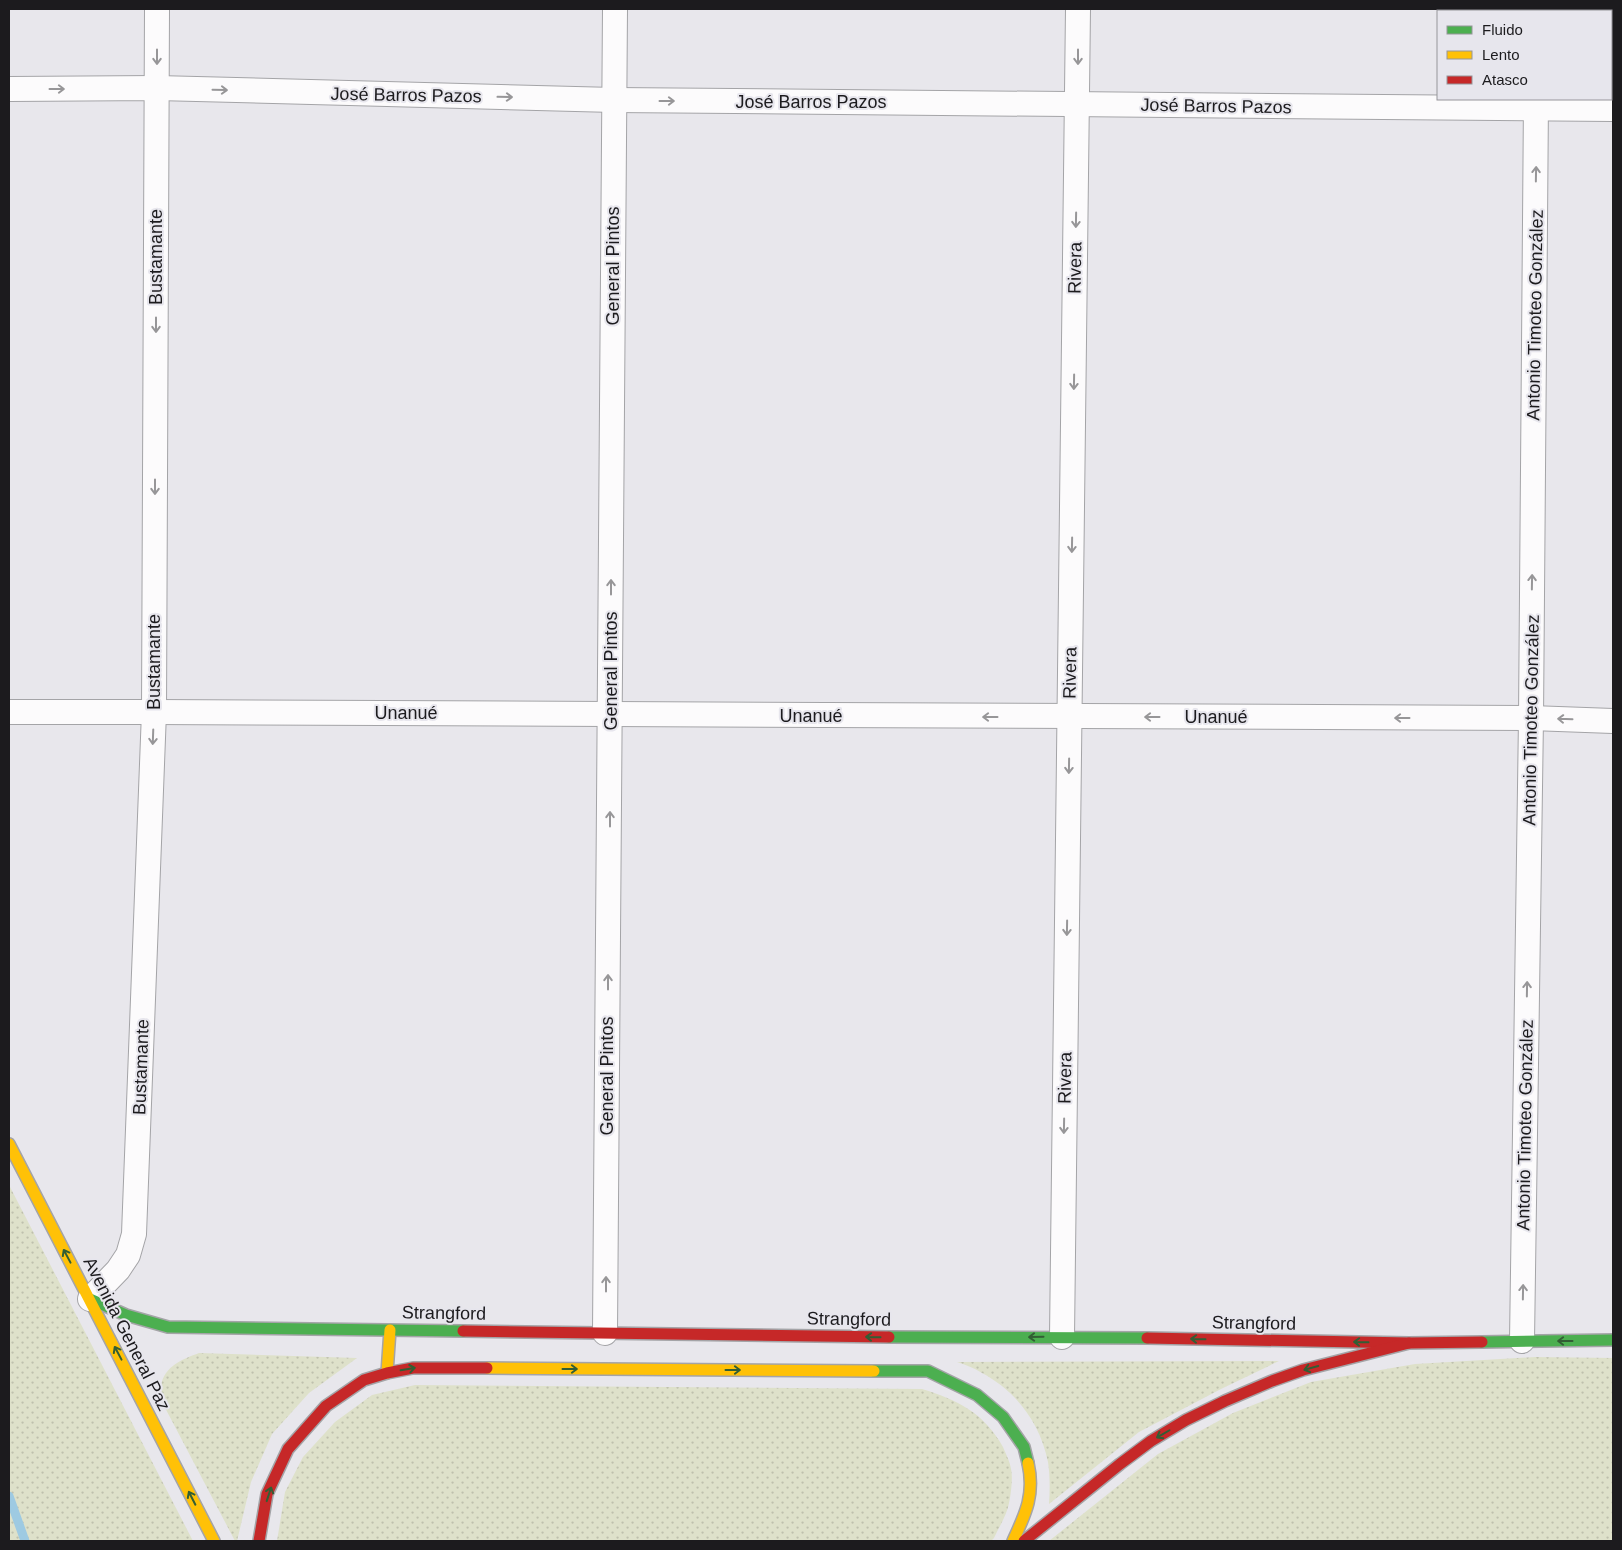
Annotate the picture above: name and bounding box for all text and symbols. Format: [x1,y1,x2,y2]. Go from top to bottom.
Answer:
legend [1437,10,1612,100]
text: Fluido [1482,21,1523,38]
text: Lento [1482,46,1520,63]
one-way arrow [152,49,162,65]
one-way arrow [1073,49,1083,65]
text: Atasco [1482,71,1528,88]
one-way arrow [49,84,65,94]
street label: José Barros Pazos [330,84,482,106]
one-way arrow [212,85,228,95]
street label: José Barros Pazos [735,92,887,112]
one-way arrow [497,93,513,102]
street label: José Barros Pazos [1140,95,1292,117]
one-way arrow [659,96,675,106]
one-way arrow [1531,167,1541,183]
street label: General Pintos [603,206,623,326]
street label: Bustamante [146,209,166,305]
street label: Antonio Timoteo González [1523,209,1547,421]
one-way arrow [1071,212,1081,228]
street label: Rivera [1065,241,1085,294]
one-way arrow [151,316,161,333]
one-way arrow [1069,374,1079,390]
one-way arrow [150,479,160,495]
one-way arrow [1067,537,1076,553]
one-way arrow [1527,574,1537,590]
one-way arrow [606,579,616,595]
street label: General Pintos [601,611,621,731]
street label: Bustamante [144,614,164,710]
street label: Antonio Timoteo González [1519,614,1543,826]
street label: Rivera [1060,646,1080,699]
street label: Unanué [374,703,438,723]
street label: Unanué [779,706,843,726]
street label: Unanué [1184,707,1248,727]
one-way arrow [982,712,998,722]
one-way arrow [1144,712,1160,722]
one-way arrow [1394,713,1410,723]
one-way arrow [1557,715,1573,724]
one-way arrow [148,729,158,745]
one-way arrow [1064,757,1074,773]
one-way arrow [605,811,614,827]
one-way arrow [1062,920,1072,936]
one-way arrow [603,974,613,990]
one-way arrow [1522,982,1532,998]
street label: General Pintos [597,1016,617,1136]
street label: Bustamante [129,1019,153,1115]
street label: Antonio Timoteo González [1513,1019,1537,1231]
street label: Rivera [1055,1051,1075,1104]
one-way arrow [1059,1117,1069,1133]
one-way arrow [62,1249,71,1264]
street label: Avenida General Paz [80,1254,174,1414]
one-way arrow [601,1276,611,1292]
one-way arrow [1518,1284,1528,1300]
street label: Strangford [402,1302,486,1324]
street label: Strangford [807,1308,891,1330]
street label: Strangford [1212,1312,1296,1334]
one-way arrow [865,1332,882,1342]
one-way arrow [1028,1332,1044,1342]
one-way arrow [1190,1334,1206,1344]
one-way arrow [1557,1336,1573,1346]
one-way arrow [1353,1337,1369,1347]
one-way arrow [113,1346,122,1361]
one-way arrow [399,1364,415,1374]
one-way arrow [562,1364,578,1374]
one-way arrow [1304,1364,1320,1374]
one-way arrow [724,1365,740,1375]
one-way arrow [1156,1429,1170,1439]
one-way arrow [264,1486,274,1502]
one-way arrow [187,1491,196,1506]

